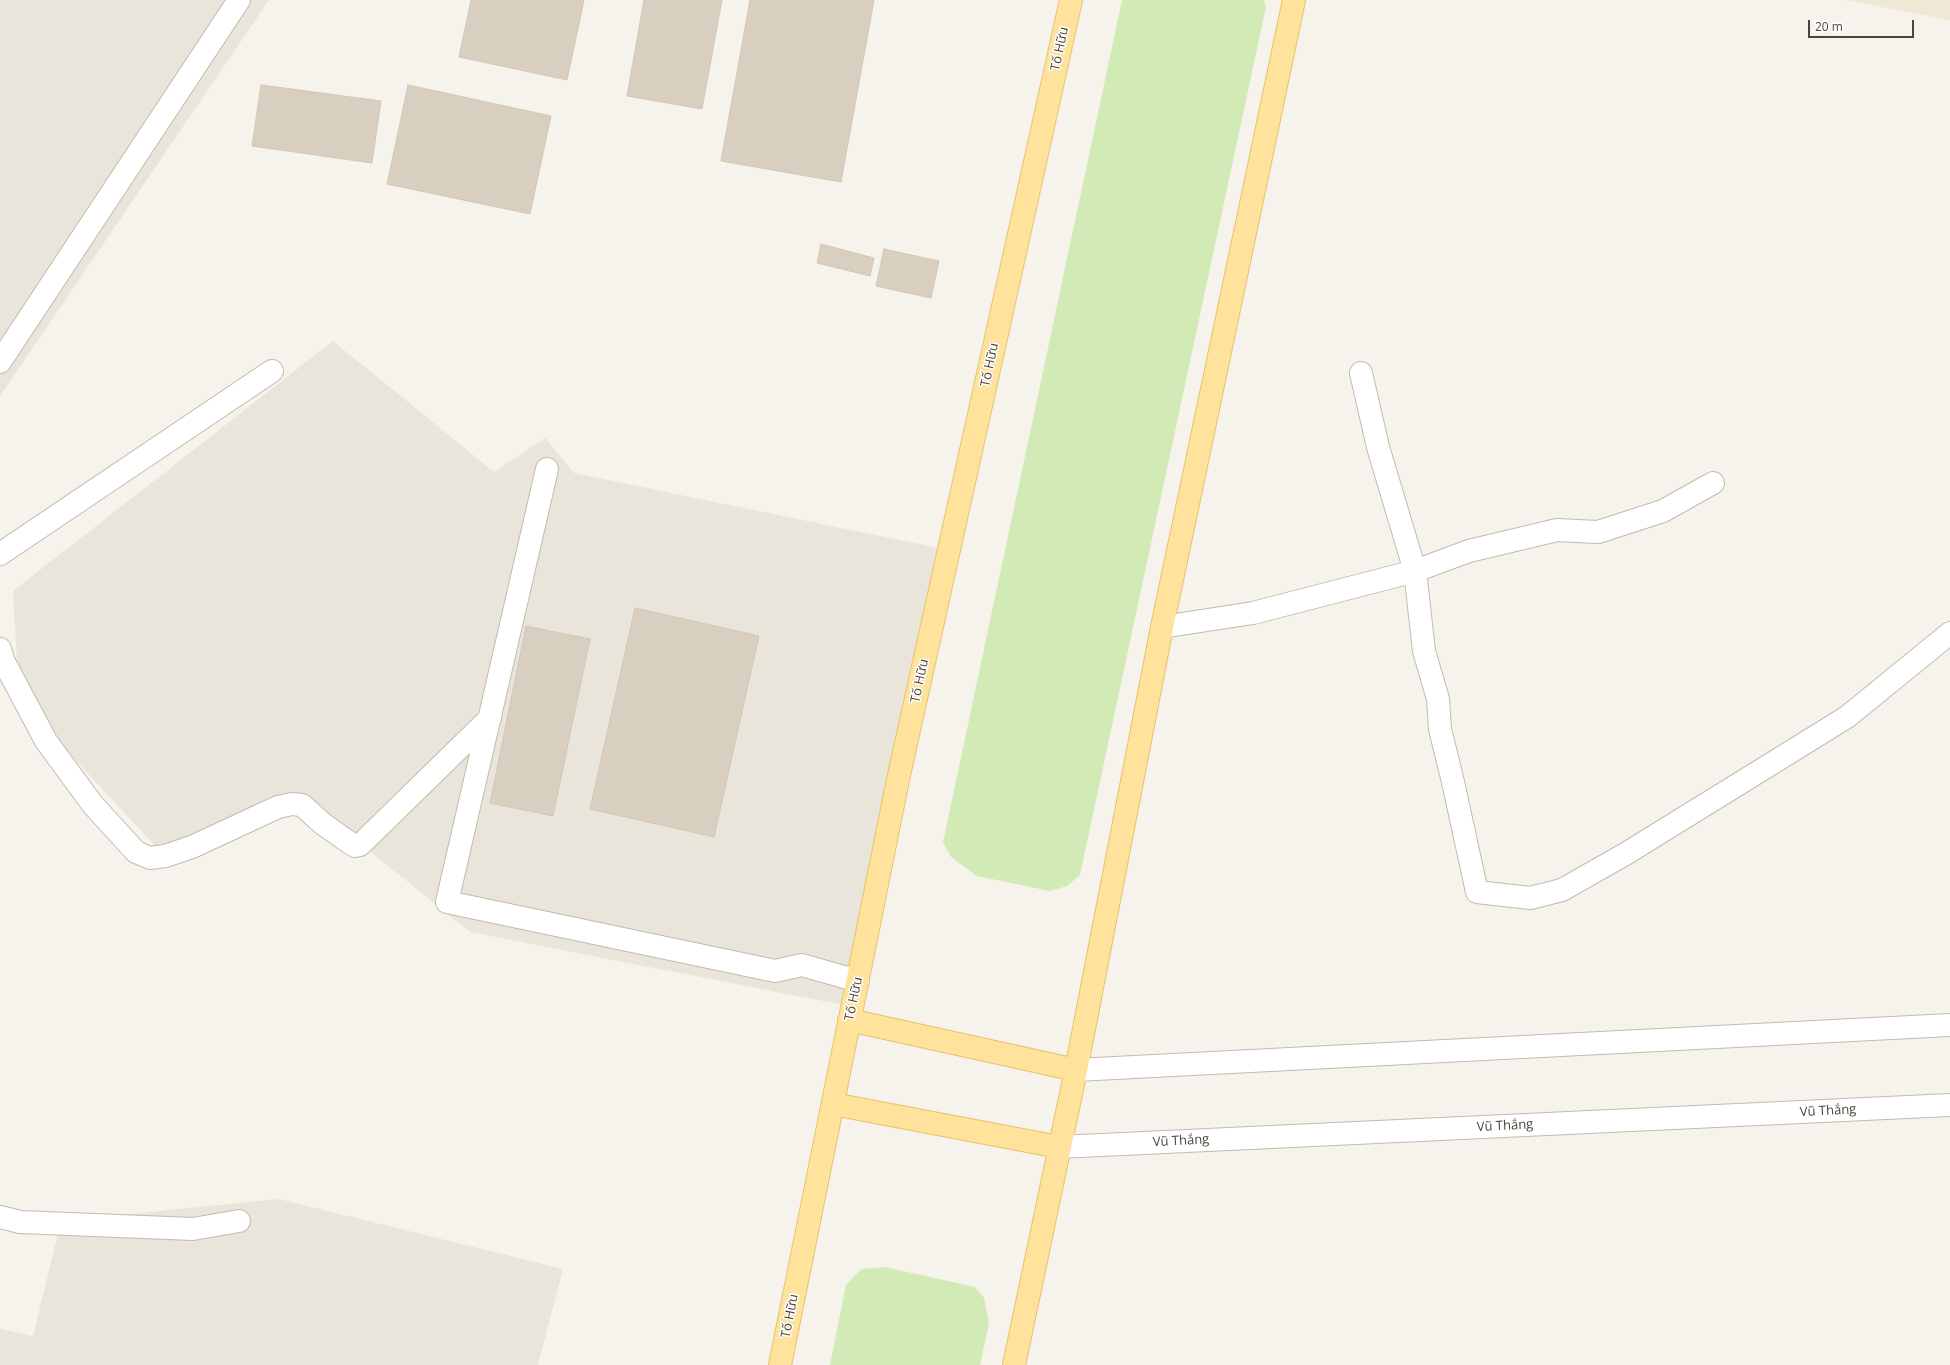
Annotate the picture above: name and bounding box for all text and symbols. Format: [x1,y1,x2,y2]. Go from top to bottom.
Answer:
scale bar [1810,12,1916,38]
text: 20 m [1815,18,1843,35]
street label: Tố Hữu [1048,26,1072,72]
street label: Tố Hữu [978,342,1002,388]
street label: Tố Hữu [908,658,932,704]
street label: Tố Hữu [842,976,866,1022]
street label: Vũ Thắng [1799,1102,1857,1120]
street label: Vũ Thắng [1476,1117,1534,1135]
street label: Vũ Thắng [1152,1132,1210,1150]
street label: Tố Hữu [778,1293,802,1339]

